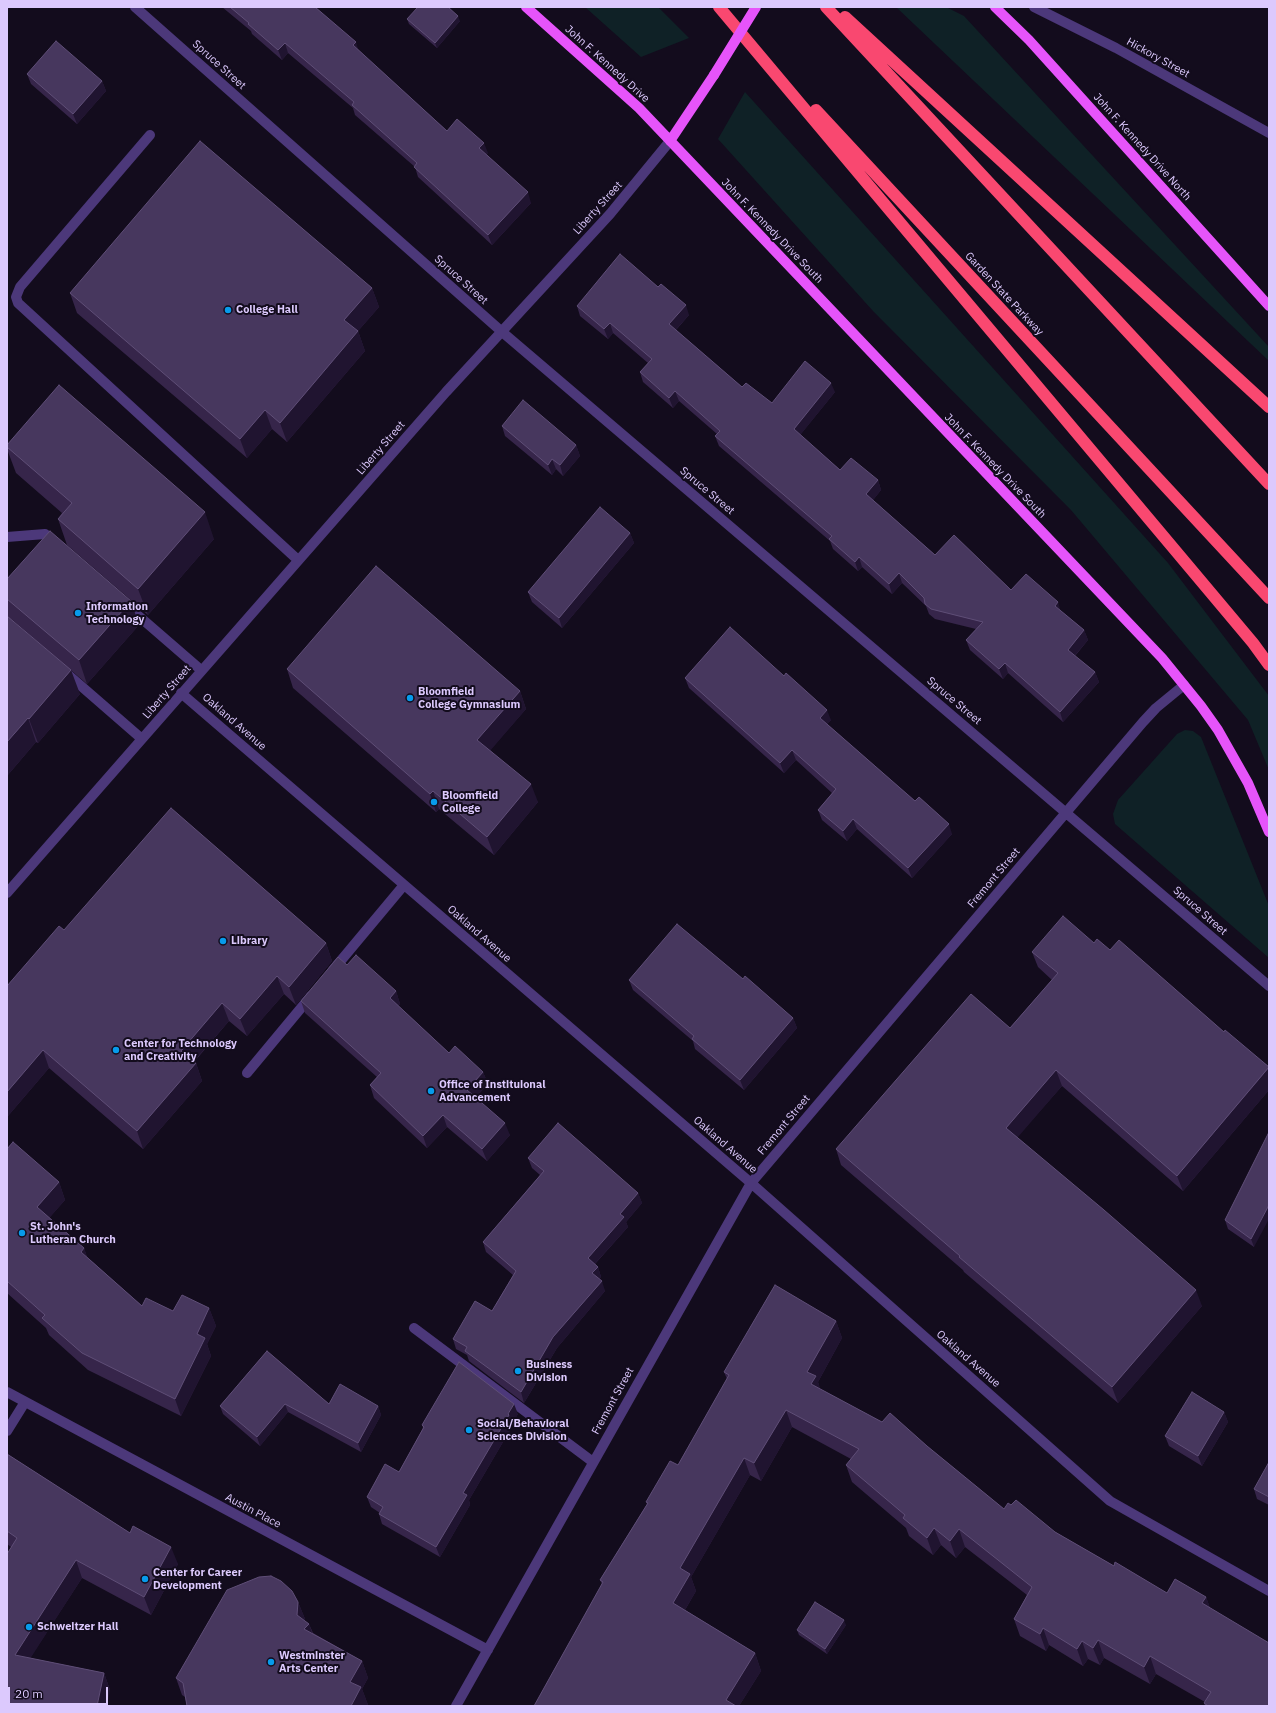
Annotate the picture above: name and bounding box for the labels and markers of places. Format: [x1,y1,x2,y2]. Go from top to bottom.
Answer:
place label: College Hall [236,303,298,317]
marker: College Hall [223,305,233,315]
place label: Information Technology [86,600,148,626]
marker: Information Technology [73,608,83,618]
place label: Bloomfield College Gymnasium [418,685,520,711]
marker: Bloomfield College Gymnasium [405,693,415,703]
place label: Bloomfield College [442,789,498,815]
marker: Bloomfield College [429,797,439,807]
place label: Library [231,934,268,948]
marker: Library [218,936,228,946]
place label: Center for Technology and Creativity [124,1037,237,1063]
marker: Center for Technology and Creativity [111,1045,121,1055]
place label: Office of Instituional Advancement [439,1078,545,1104]
marker: Office of Instituional Advancement [426,1086,436,1096]
place label: St. John's Lutheran Church [30,1220,116,1246]
marker: St. John's Lutheran Church [17,1228,27,1238]
place label: Business Division [526,1358,572,1384]
marker: Business Division [513,1366,523,1376]
place label: Social/Behavioral Sciences Division [477,1417,569,1443]
marker: Social/Behavioral Sciences Division [464,1425,474,1435]
place label: Center for Career Development [153,1566,242,1592]
marker: Center for Career Development [140,1574,150,1584]
place label: Schweitzer Hall [37,1620,118,1634]
marker: Schweitzer Hall [24,1622,34,1632]
place label: Westminster Arts Center [279,1649,345,1675]
marker: Westminster Arts Center [266,1657,276,1667]

